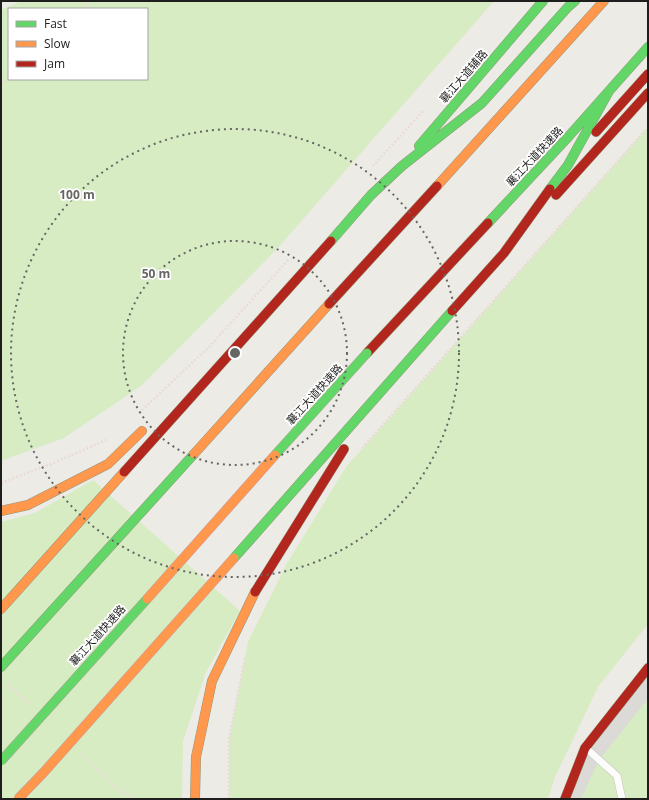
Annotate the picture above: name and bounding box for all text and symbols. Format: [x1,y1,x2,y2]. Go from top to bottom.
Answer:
legend [8,8,148,80]
text: Fast [44,15,67,32]
text: Slow [44,35,71,52]
street label: 襄江大道辅路 [436,46,490,106]
text: Jam [43,55,65,72]
street label: 襄江大道快速路 [502,123,566,189]
text: 100 m [59,186,95,203]
text: 50 m [142,265,170,282]
centre of rings [228,346,242,360]
street label: 襄江大道快速路 [283,360,345,428]
street label: 襄江大道快速路 [66,601,128,669]

